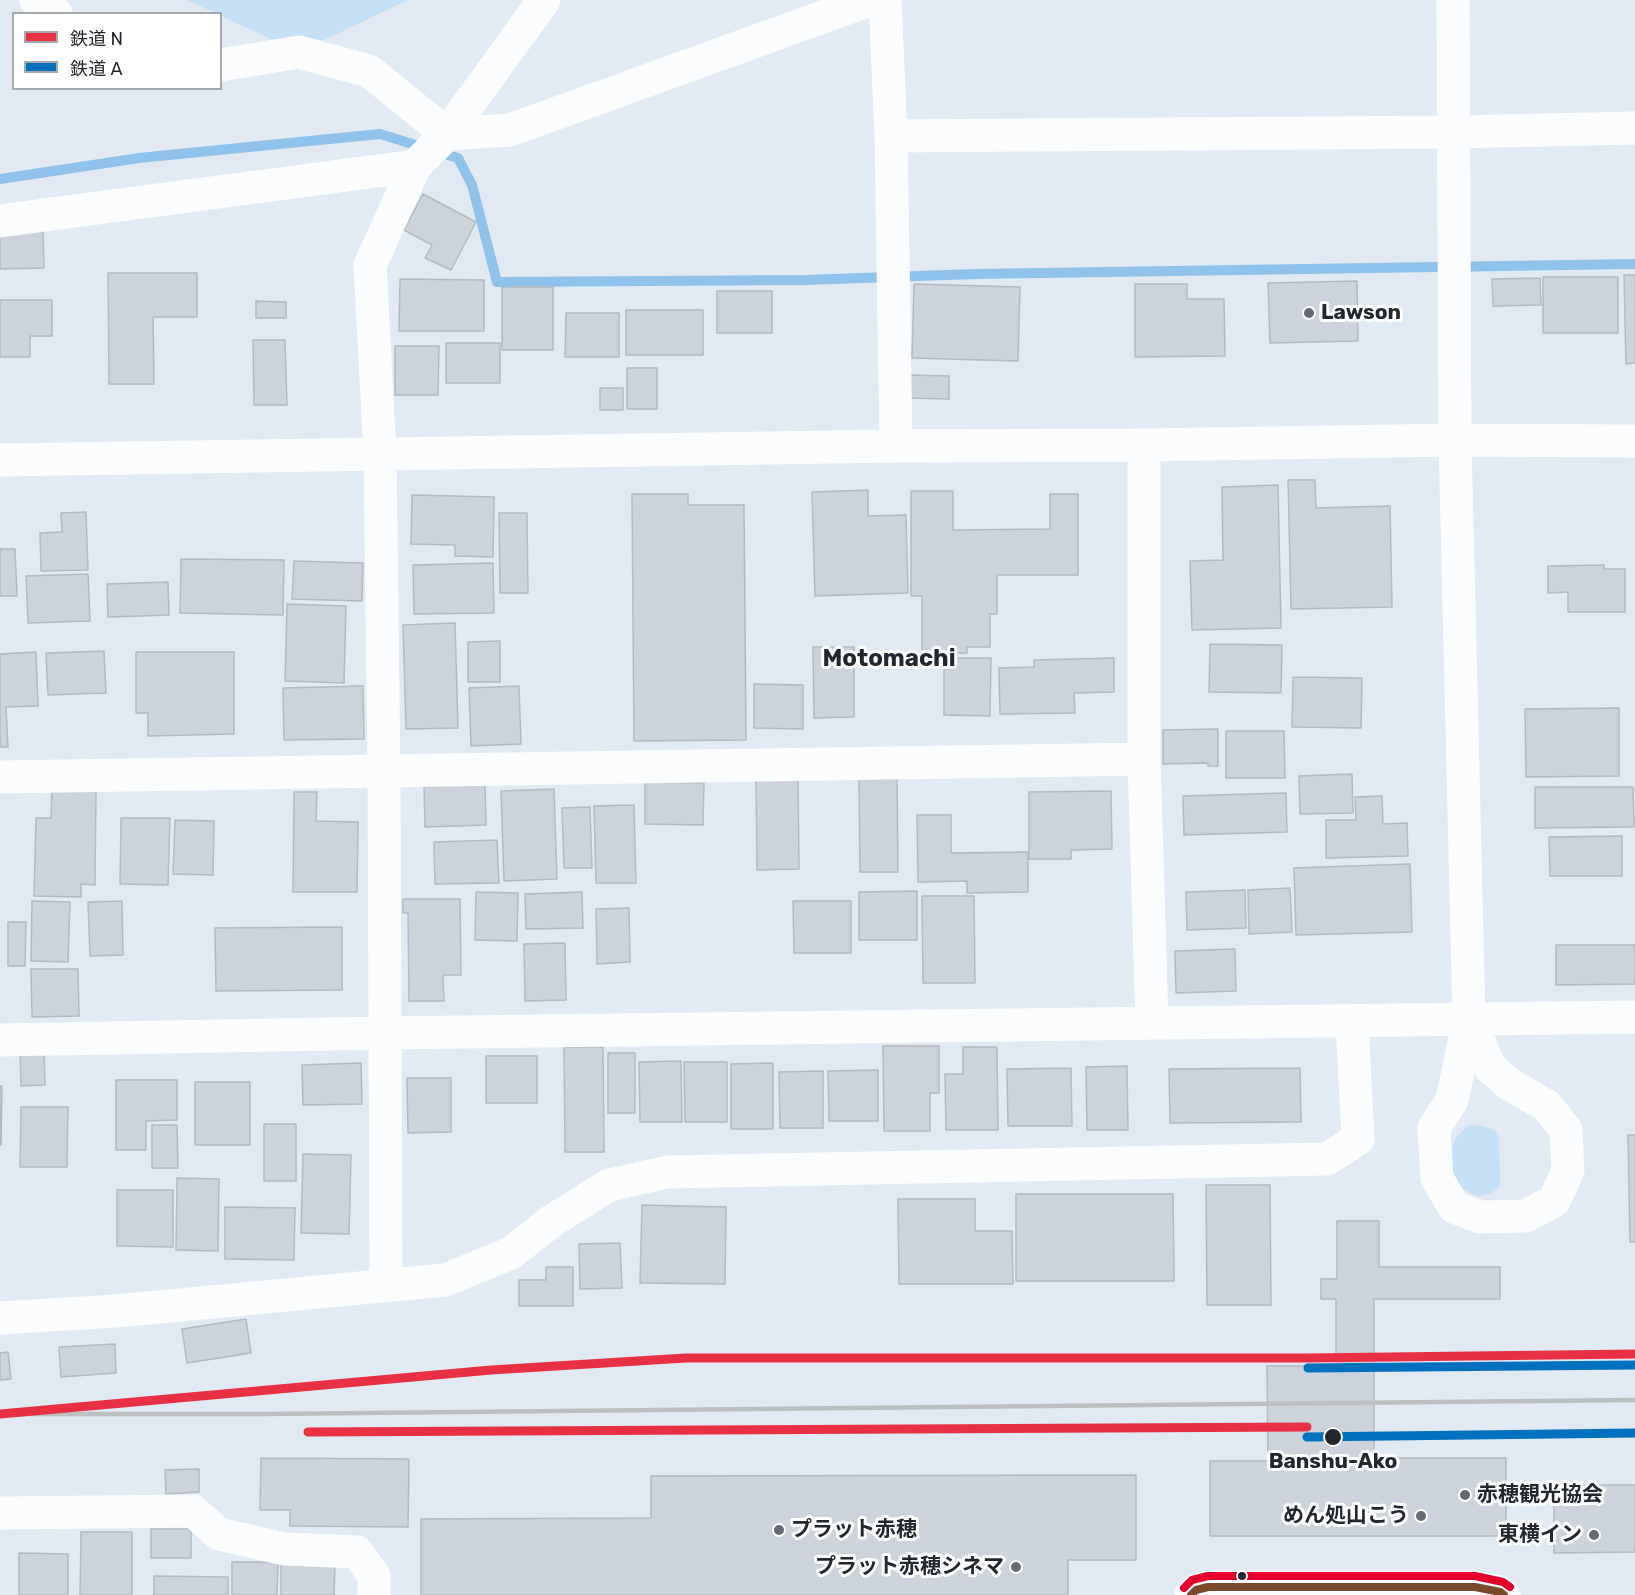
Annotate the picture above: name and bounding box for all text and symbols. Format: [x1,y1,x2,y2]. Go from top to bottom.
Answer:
legend [12,12,222,90]
text: 鉄道 N [70,28,123,50]
text: 鉄道 A [70,58,122,80]
place label: Lawson [1321,300,1401,326]
marker: Lawson [1302,306,1316,320]
district label: Motomachi [822,645,956,673]
marker: Banshu-Ako [1323,1427,1343,1447]
place label: Banshu-Ako [1269,1449,1397,1475]
place label: 赤穂観光協会 [1477,1482,1603,1508]
marker: 赤穂観光協会 [1458,1488,1472,1502]
place label: めん処山こう [1283,1503,1409,1529]
marker: めん処山こう [1414,1509,1428,1523]
place label: プラット赤穂 [791,1517,917,1543]
place label: 東横イン [1498,1522,1582,1548]
marker: プラット赤穂 [772,1523,786,1537]
marker: 東横イン [1587,1528,1601,1542]
place label: プラット赤穂シネマ [815,1554,1004,1580]
marker: プラット赤穂シネマ [1009,1560,1023,1574]
unlabelled marker [1236,1570,1248,1582]

